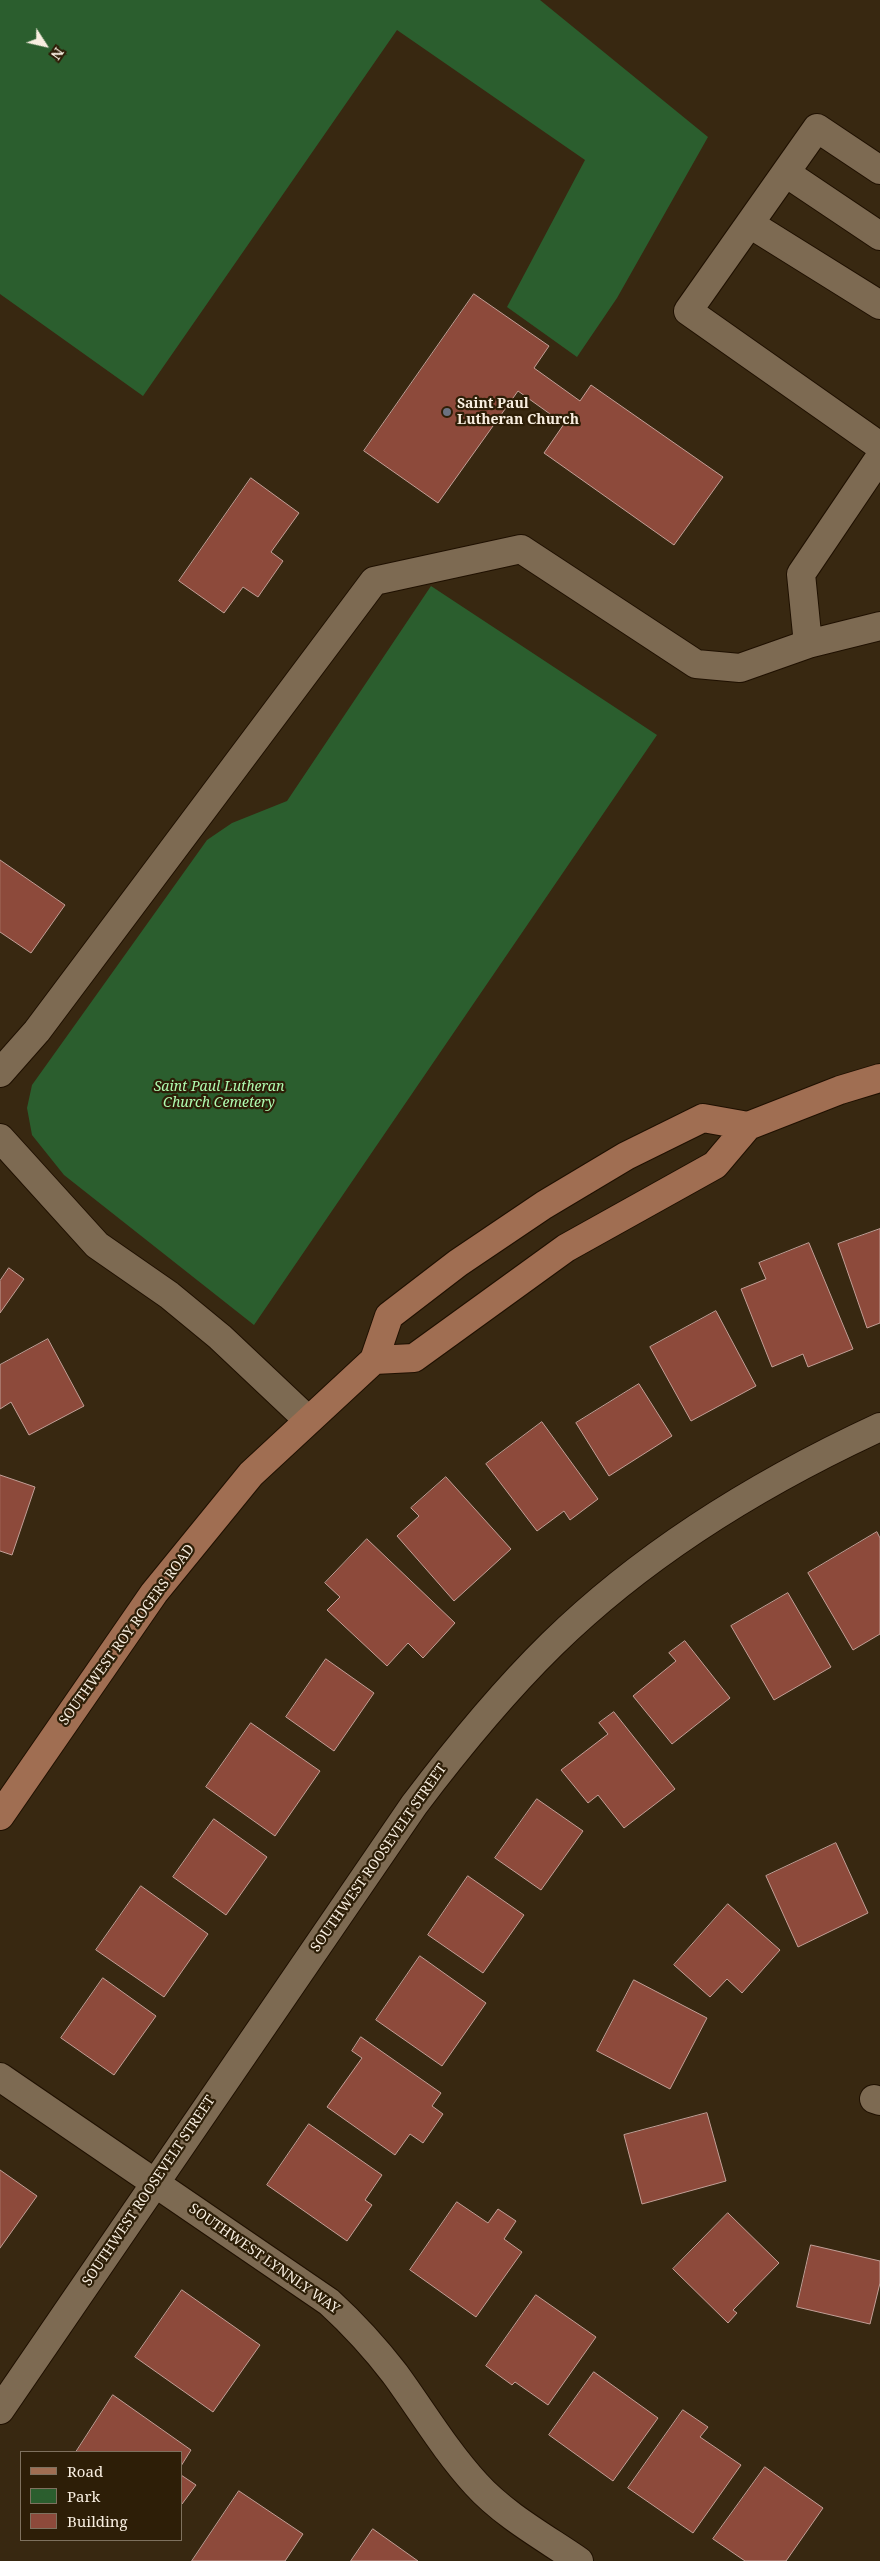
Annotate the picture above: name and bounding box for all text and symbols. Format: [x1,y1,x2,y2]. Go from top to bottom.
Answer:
north arrow [20,20,70,70]
text: N [47,44,69,64]
place label: Saint Paul Lutheran Church [457,396,579,428]
marker: Saint Paul Lutheran Church [441,406,453,418]
park label: Saint Paul Lutheran Church Cemetery [154,1079,284,1112]
street label: SOUTHWEST ROY ROGERS ROAD [56,1541,198,1729]
street label: SOUTHWEST ROOSEVELT STREET [307,1761,451,1955]
street label: SOUTHWEST ROOSEVELT STREET [79,2093,219,2289]
street label: SOUTHWEST LYNNLY WAY [185,2200,343,2318]
legend [20,2451,182,2541]
text: Road [67,2461,103,2481]
text: Park [67,2486,100,2506]
text: Building [67,2511,128,2531]

